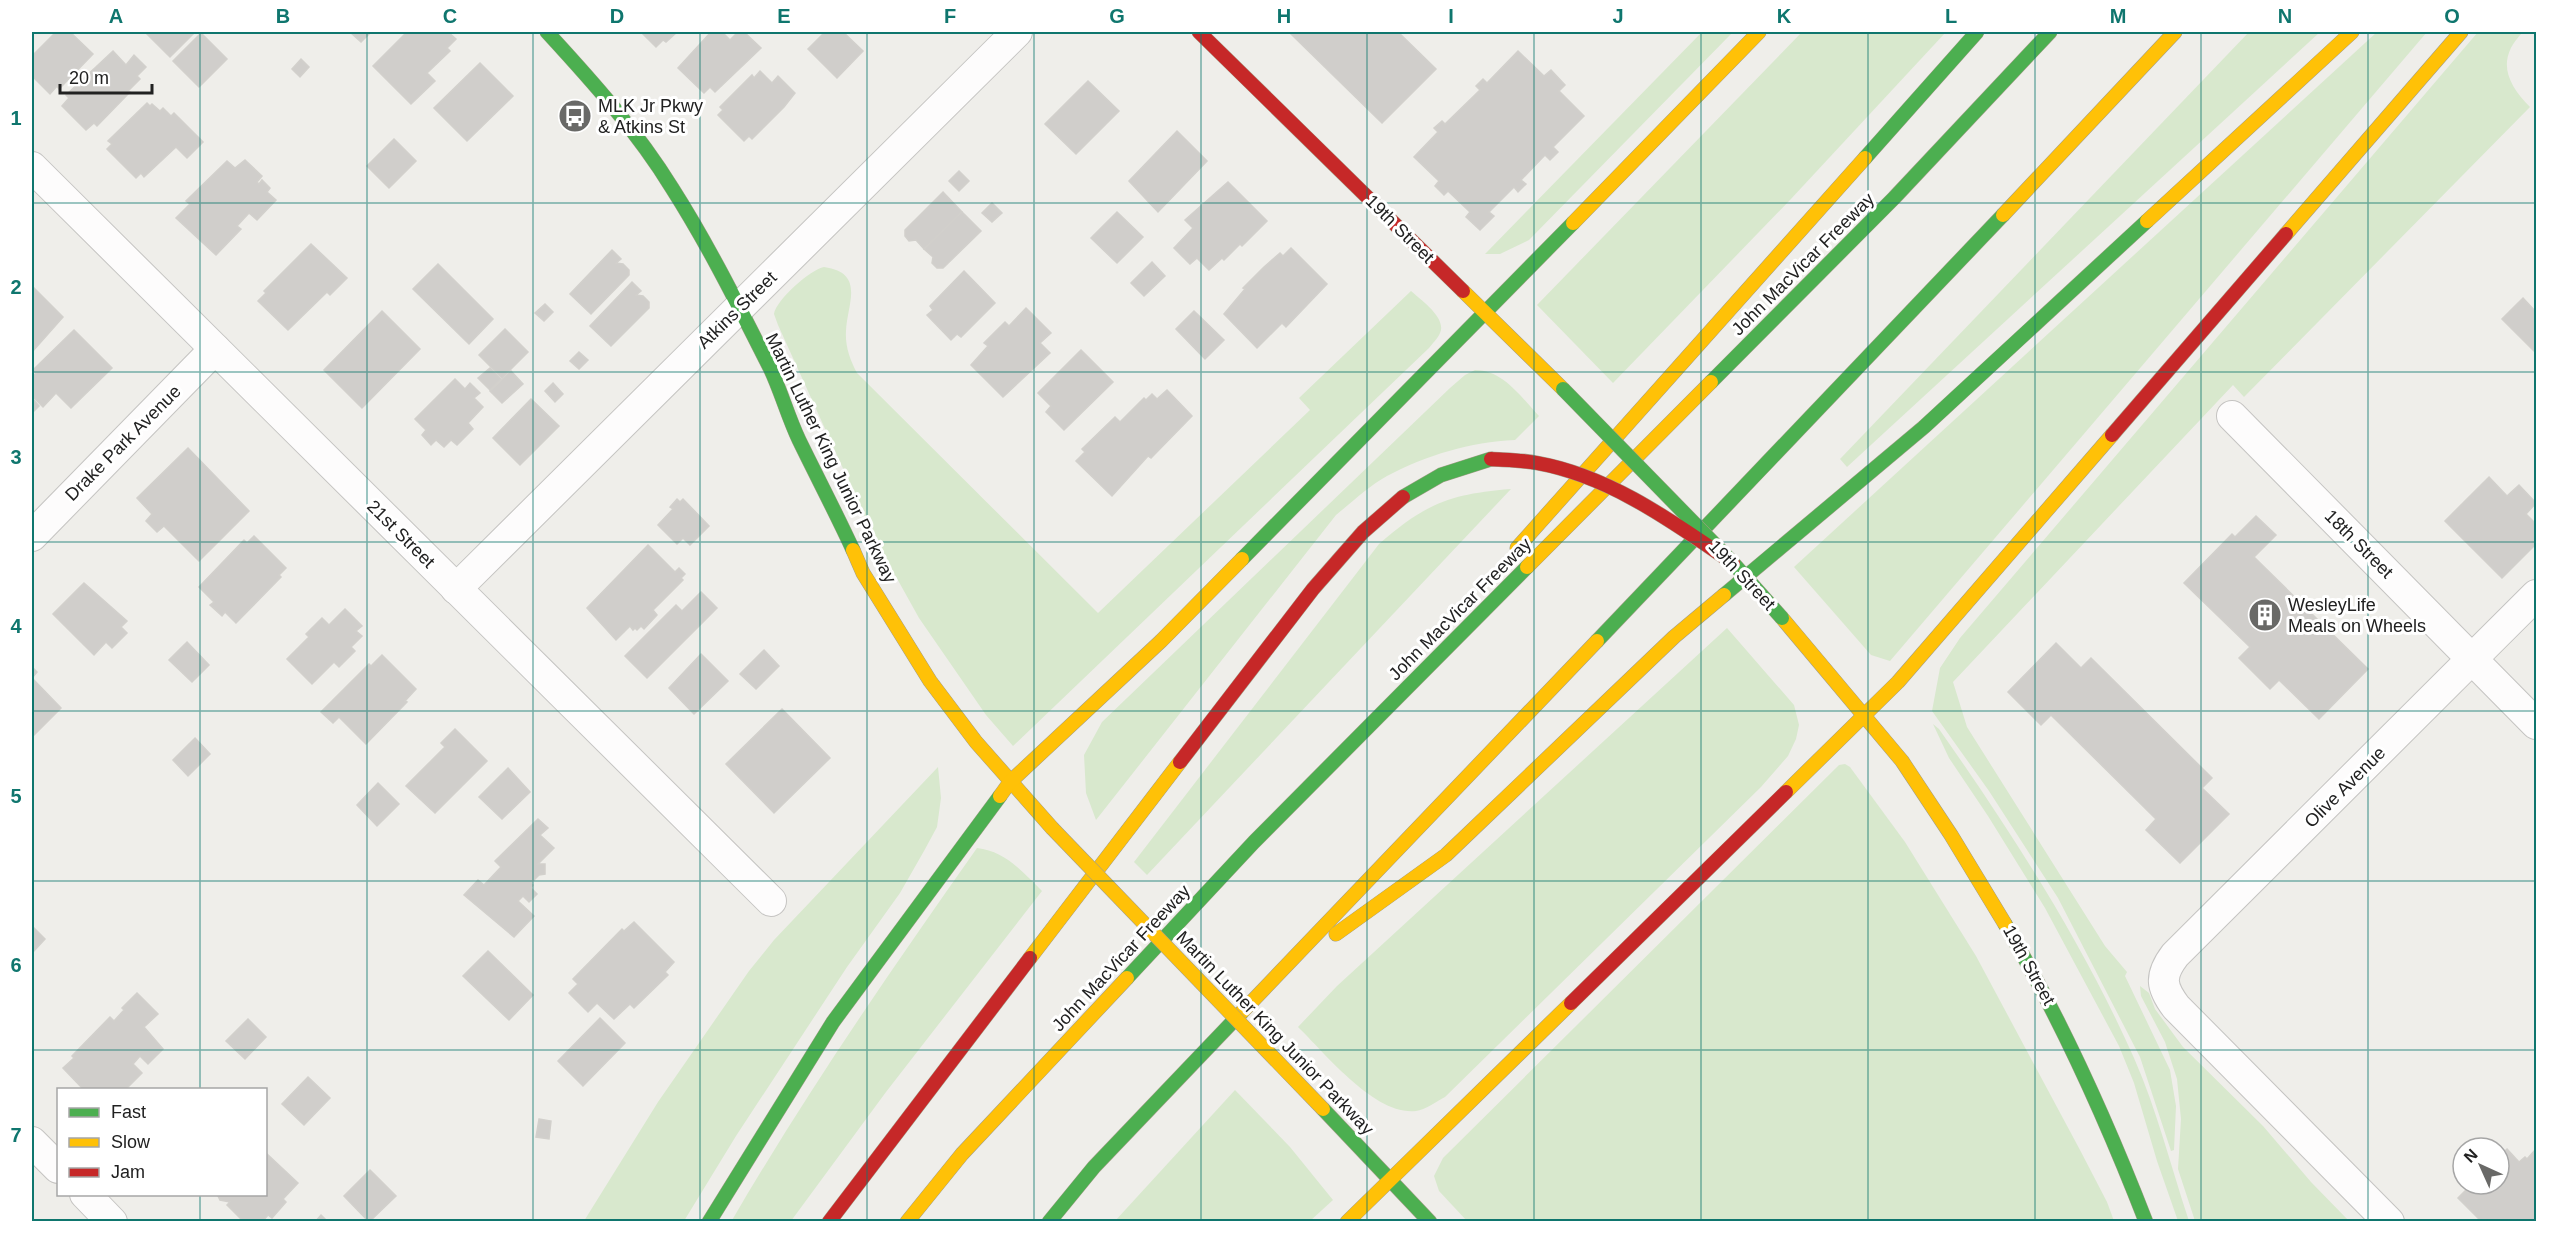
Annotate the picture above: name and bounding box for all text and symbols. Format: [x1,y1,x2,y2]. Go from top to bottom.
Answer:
text: A [109,5,123,27]
text: B [276,5,290,27]
text: C [443,5,457,27]
text: D [610,5,624,27]
text: E [777,5,791,27]
text: F [944,5,956,27]
text: G [1109,5,1125,27]
text: H [1277,5,1291,27]
text: I [1448,5,1454,27]
text: J [1612,5,1624,27]
text: K [1777,5,1792,27]
text: L [1945,5,1957,27]
text: M [2110,5,2126,27]
text: N [2278,5,2292,27]
text: O [2444,5,2460,27]
scale bar [60,57,152,95]
text: 20 m [69,68,109,88]
place label: MLK Jr Pkwy & Atkins St [598,96,703,137]
bus stop icon: MLK Jr Pkwy & Atkins St [557,98,593,134]
text: 1 [10,107,22,129]
street label: John MacVicar Freeway [1728,189,1878,339]
street label: 19th Street [1362,191,1438,267]
street label: Atkins Street [693,267,781,353]
text: 2 [10,276,22,298]
street label: Martin Luther King Junior Parkway [762,330,900,586]
street label: Drake Park Avenue [61,381,185,505]
text: 3 [10,446,22,468]
street label: 21st Street [363,496,439,572]
street label: 18th Street [2321,506,2397,582]
street label: John MacVicar Freeway [1385,534,1535,684]
street label: 19th Street [1705,536,1779,614]
place label: WesleyLife Meals on Wheels [2288,595,2426,636]
building icon: WesleyLife Meals on Wheels [2247,597,2283,633]
text: 4 [10,615,22,637]
street label: Olive Avenue [2301,743,2389,831]
text: 5 [10,785,22,807]
street label: John MacVicar Freeway [1048,881,1194,1035]
street label: 19th Street [1999,922,2059,1008]
street label: Martin Luther King Junior Parkway [1172,927,1378,1139]
text: 6 [10,954,22,976]
legend [57,1088,267,1196]
text: Fast [111,1102,146,1122]
text: 7 [10,1124,22,1146]
text: Slow [111,1132,151,1152]
north arrow [2451,1136,2511,1196]
text: N [2461,1146,2481,1166]
text: Jam [111,1162,145,1182]

